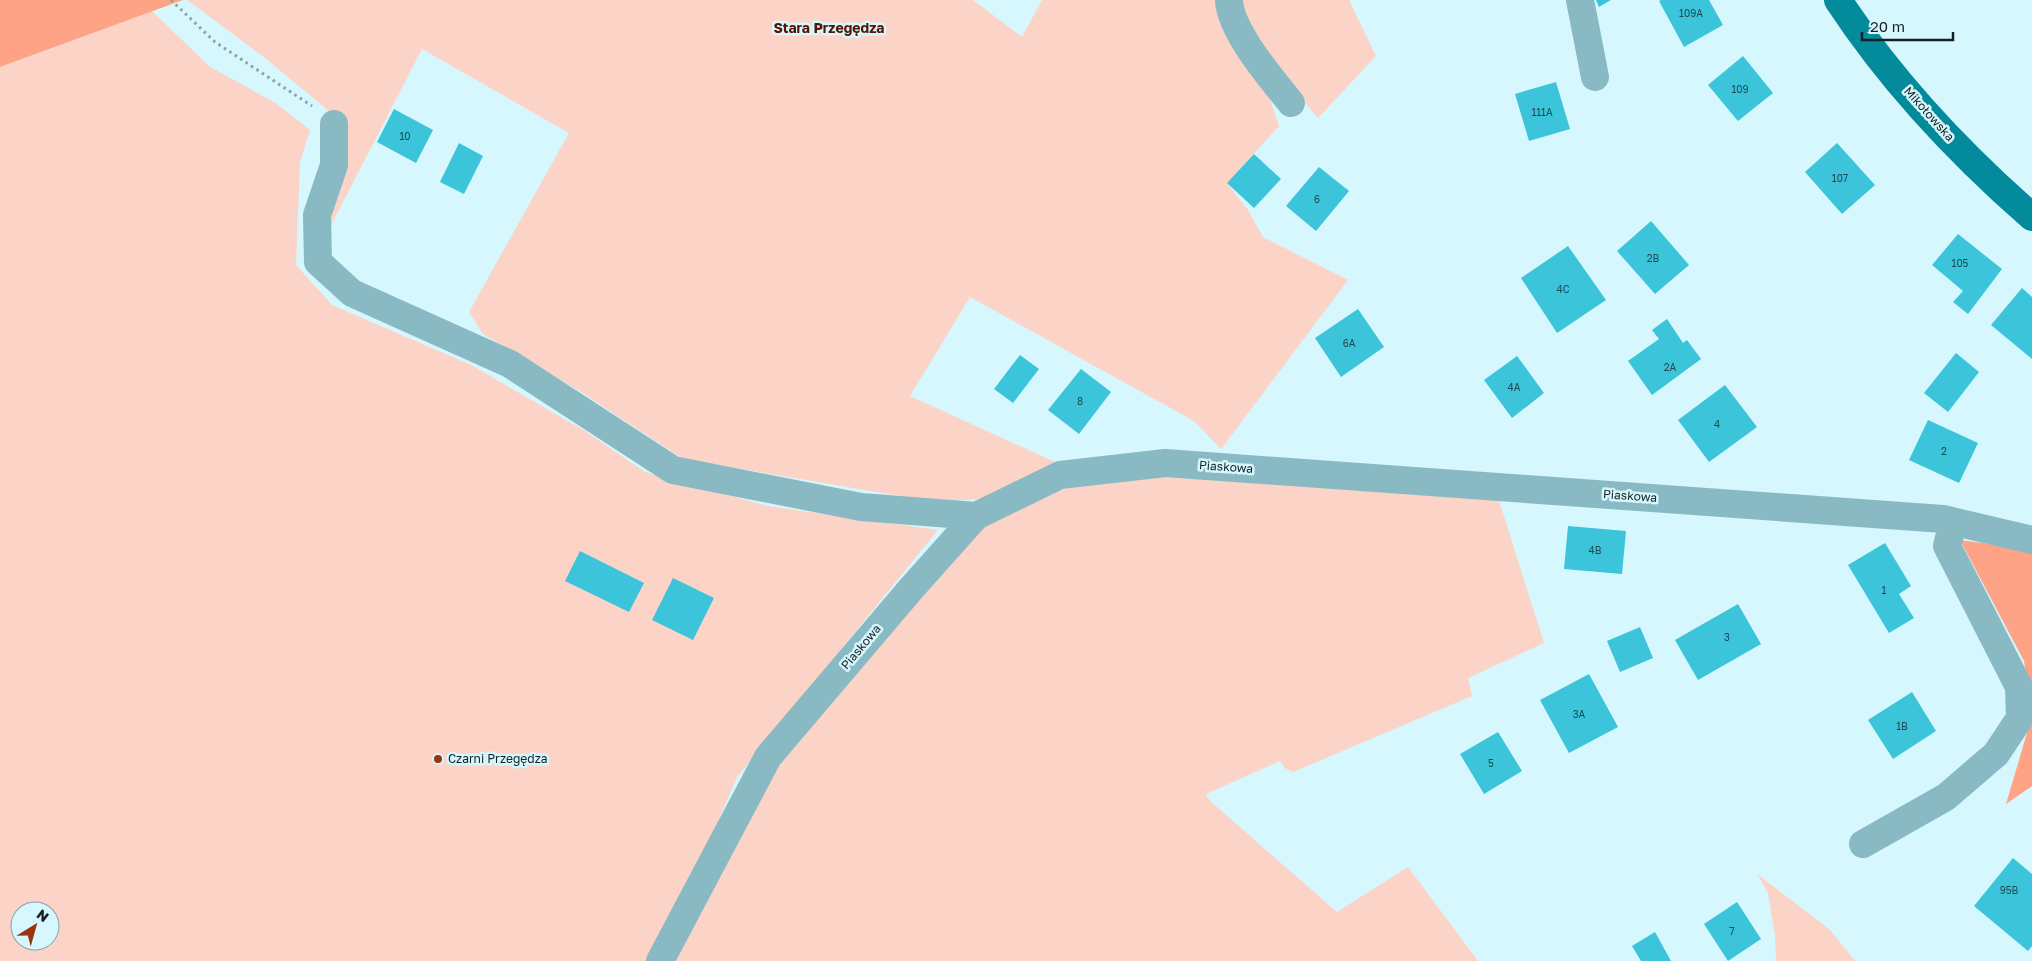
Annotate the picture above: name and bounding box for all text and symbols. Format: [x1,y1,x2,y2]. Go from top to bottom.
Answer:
house number: 109A [1679,7,1703,19]
scale bar [1862,10,1953,42]
text: 20 m [1870,17,1905,35]
district label: Stara Przegędza [774,19,884,36]
house number: 109 [1731,83,1749,95]
street label: Mikołowska [1901,83,1958,144]
house number: 111A [1531,106,1553,118]
house number: 10 [399,130,411,142]
house number: 107 [1832,172,1848,184]
house number: 6 [1314,193,1320,205]
house number: 2B [1647,252,1660,264]
house number: 105 [1952,257,1969,269]
house number: 4C [1557,283,1570,295]
house number: 6A [1343,337,1356,349]
house number: 2A [1664,361,1677,373]
house number: 4A [1508,381,1521,393]
house number: 8 [1077,395,1083,407]
house number: 4 [1714,418,1720,430]
house number: 2 [1941,445,1947,457]
street label: Piaskowa [1199,457,1254,476]
street label: Piaskowa [1603,486,1658,505]
house number: 4B [1589,544,1602,556]
house number: 1 [1882,584,1887,596]
street label: Piaskowa [837,621,884,672]
house number: 3 [1724,631,1730,643]
house number: 3A [1573,708,1586,720]
house number: 1B [1896,720,1908,732]
place label: Czarni Przegędza [448,751,548,766]
marker: Czarni Przegędza [432,753,444,765]
house number: 5 [1488,757,1494,769]
house number: 95B [2000,884,2019,896]
north arrow [10,901,60,951]
text: N [34,905,52,925]
house number: 7 [1729,925,1735,937]

